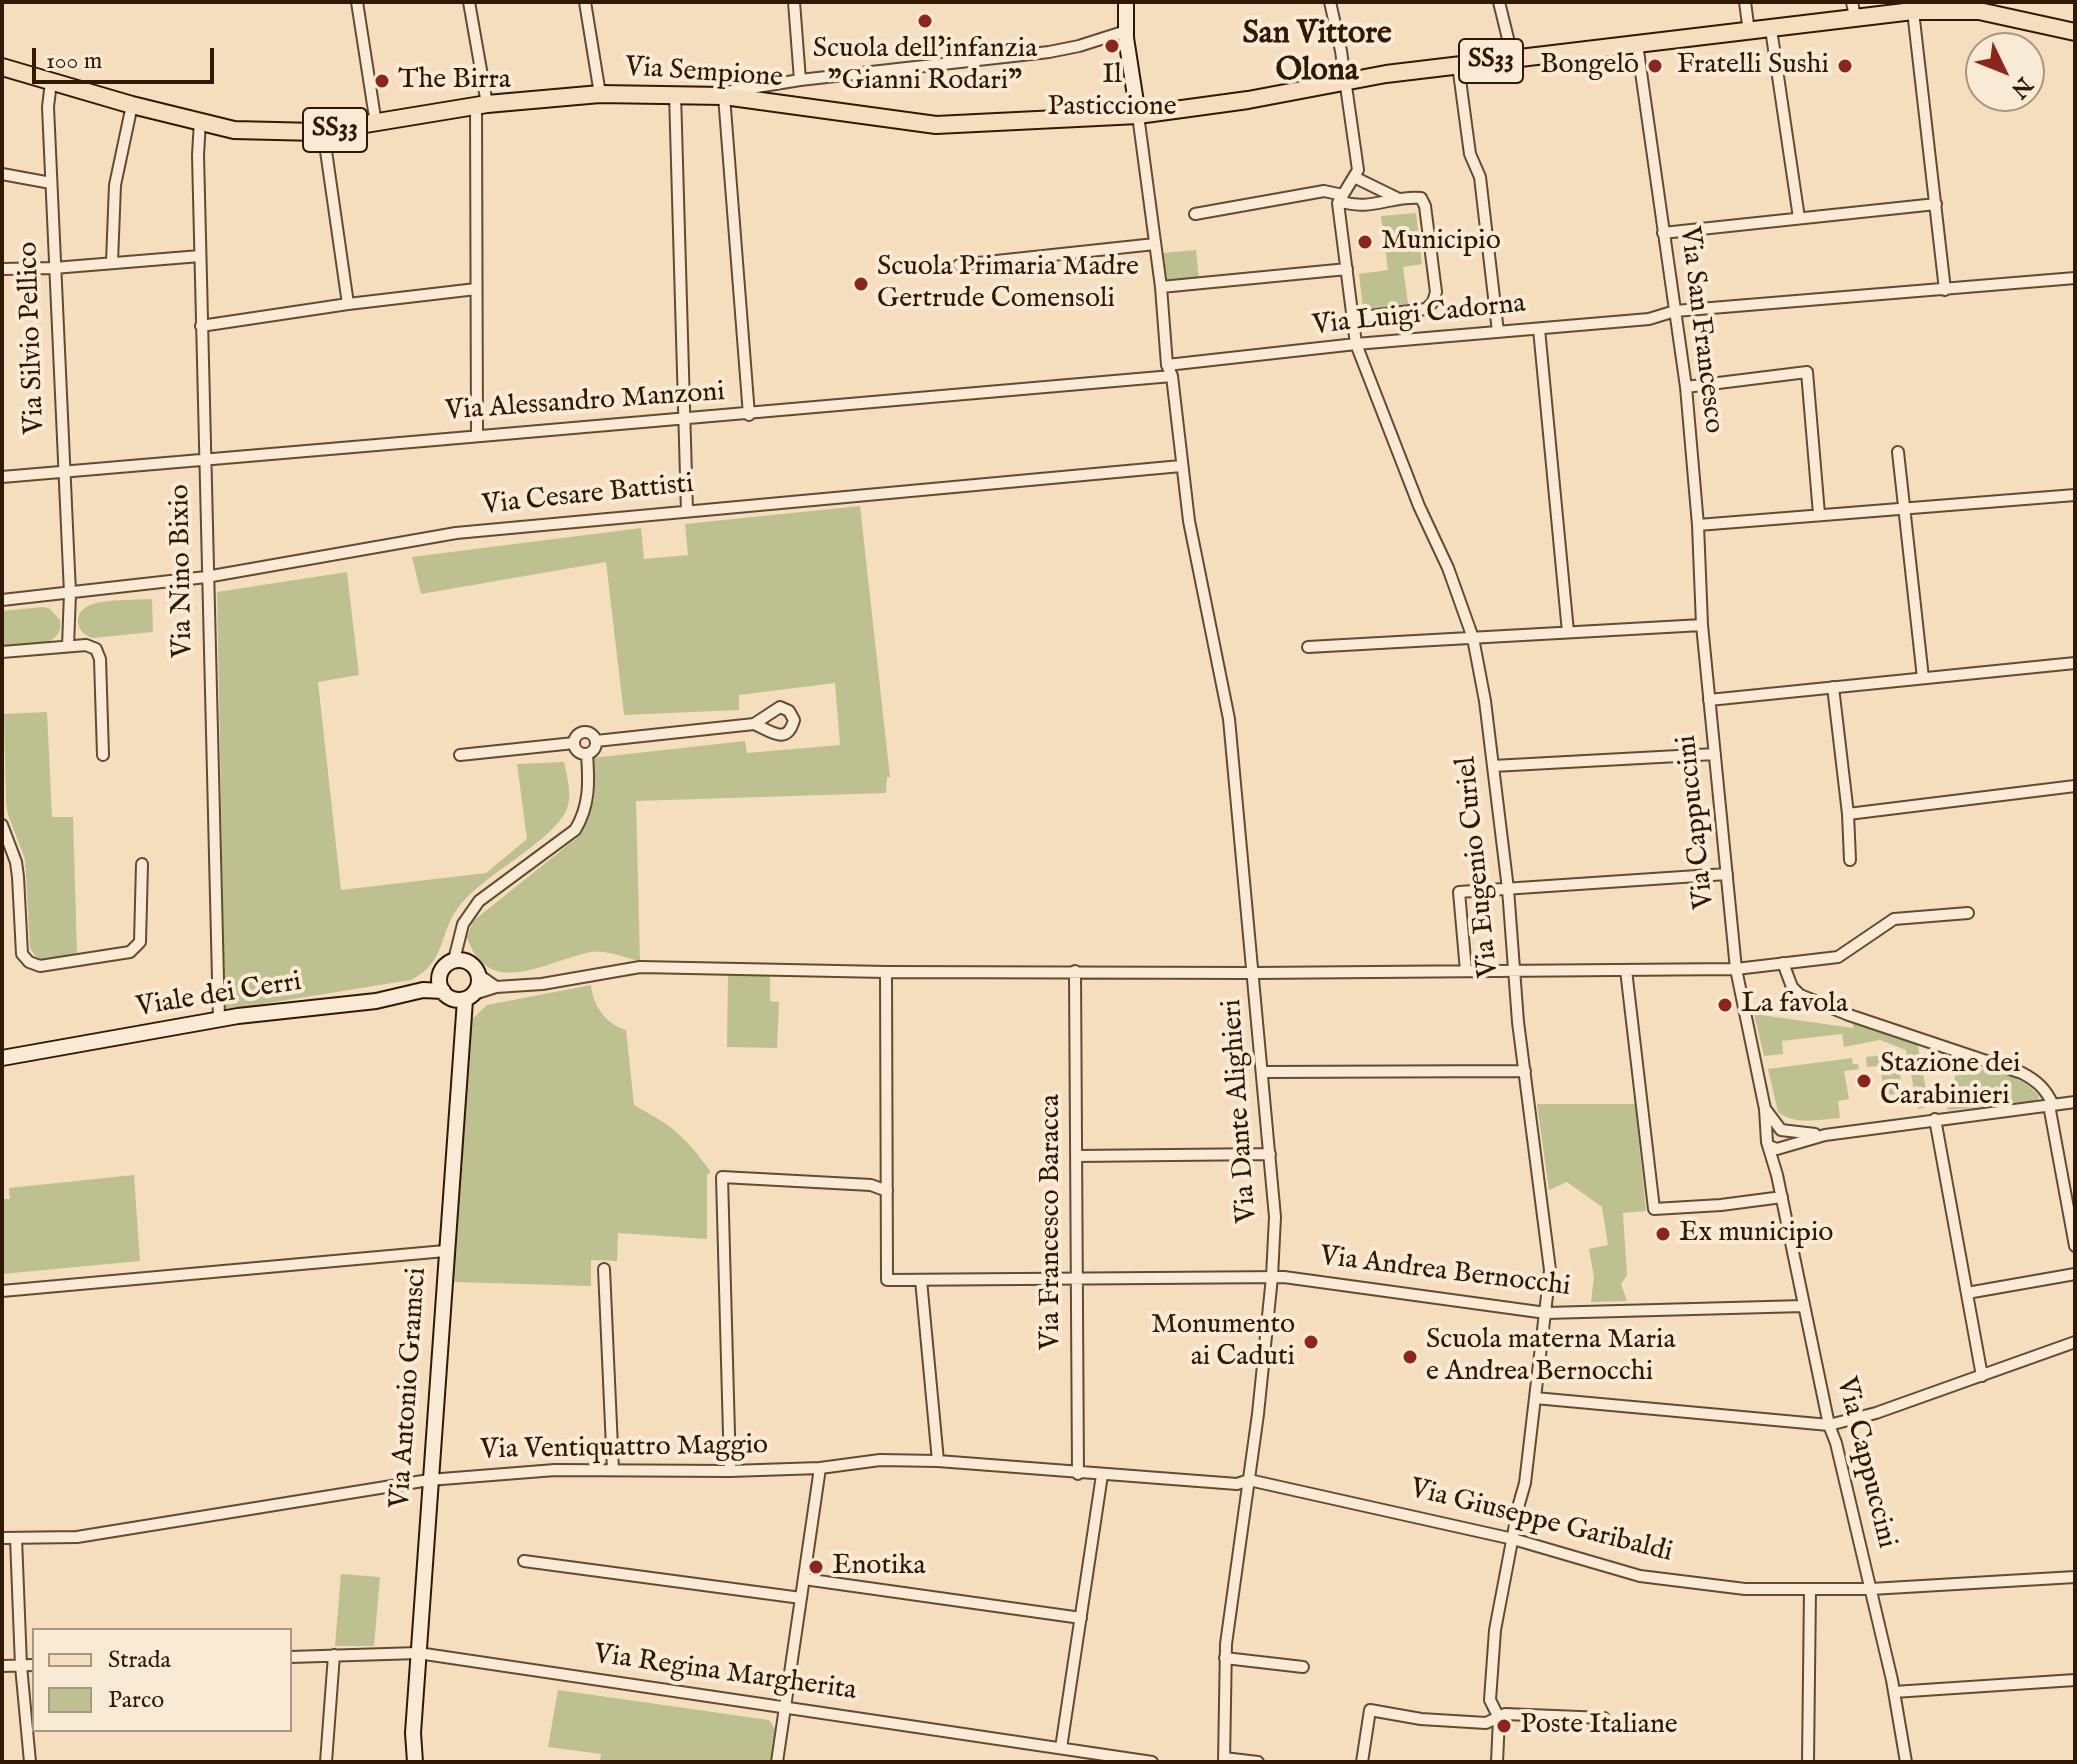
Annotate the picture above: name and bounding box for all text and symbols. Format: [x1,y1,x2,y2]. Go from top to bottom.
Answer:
marker: Scuola dell'infanzia "Gianni Rodari" [916,12,934,30]
district label: San Vittore Olona [1242,16,1392,91]
scale bar [36,32,218,82]
north arrow [1965,32,2045,112]
place label: Scuola dell'infanzia "Gianni Rodari" [813,33,1037,99]
marker: Il Pasticcione [1103,37,1121,55]
road number: SS33 [1459,39,1523,83]
text: 100 m [46,46,102,77]
place label: Bongelo [1540,49,1639,83]
place label: Fratelli Sushi [1677,49,1829,83]
street label: Via Sempione [624,52,784,96]
marker: Bongelo [1646,57,1664,75]
marker: Fratelli Sushi [1836,57,1854,75]
place label: Il Pasticcione [1047,59,1177,125]
place label: The Birra [398,64,511,98]
text: N [2004,70,2038,104]
marker: The Birra [373,72,391,90]
road number: SS33 [303,108,367,152]
place label: Municipio [1381,225,1501,259]
street label: Via San Francesco [1671,225,1729,435]
marker: Municipio [1356,233,1374,251]
street label: Via Silvio Pellico [13,241,53,435]
place label: Scuola Primaria Madre Gertrude Comensoli [877,251,1139,317]
marker: Scuola Primaria Madre Gertrude Comensoli [852,275,870,293]
street label: Via Luigi Cadorna [1311,288,1527,344]
street label: Via Alessandro Manzoni [444,376,726,430]
street label: Via Cesare Battisti [481,468,695,524]
street label: Via Nino Bixio [165,484,201,658]
street label: Via Cappuccini [1671,733,1723,911]
street label: Via Eugenio Curiel [1451,755,1507,979]
street label: Viale dei Cerri [134,966,304,1026]
place label: La favola [1741,988,1848,1022]
marker: La favola [1716,996,1734,1014]
street label: Via Dante Alighieri [1216,998,1266,1224]
place label: Stazione dei Carabinieri [1880,1048,2021,1114]
marker: Stazione dei Carabinieri [1855,1072,1873,1090]
street label: Via Francesco Baracca [1035,1094,1069,1350]
place label: Ex municipio [1679,1217,1833,1251]
marker: Ex municipio [1654,1225,1672,1243]
street label: Via Andrea Bernocchi [1318,1241,1572,1305]
street label: Via Antonio Gramsci [385,1266,435,1510]
place label: Monumento ai Caduti [1151,1309,1295,1375]
place label: Scuola materna Maria e Andrea Bernocchi [1426,1324,1676,1390]
marker: Monumento ai Caduti [1302,1333,1320,1351]
marker: Scuola materna Maria e Andrea Bernocchi [1401,1348,1419,1366]
street label: Via Cappuccini [1828,1374,1902,1552]
street label: Via Ventiquattro Maggio [480,1430,768,1468]
street label: Via Giuseppe Garibaldi [1406,1473,1676,1571]
place label: Enotika [832,1550,926,1584]
marker: Enotika [807,1558,825,1576]
legend [32,1628,292,1732]
street label: Via Regina Margherita [592,1639,858,1709]
text: Strada [108,1645,171,1676]
text: Parco [108,1685,164,1716]
place label: Poste Italiane [1520,1709,1678,1743]
marker: Poste Italiane [1495,1717,1513,1735]

